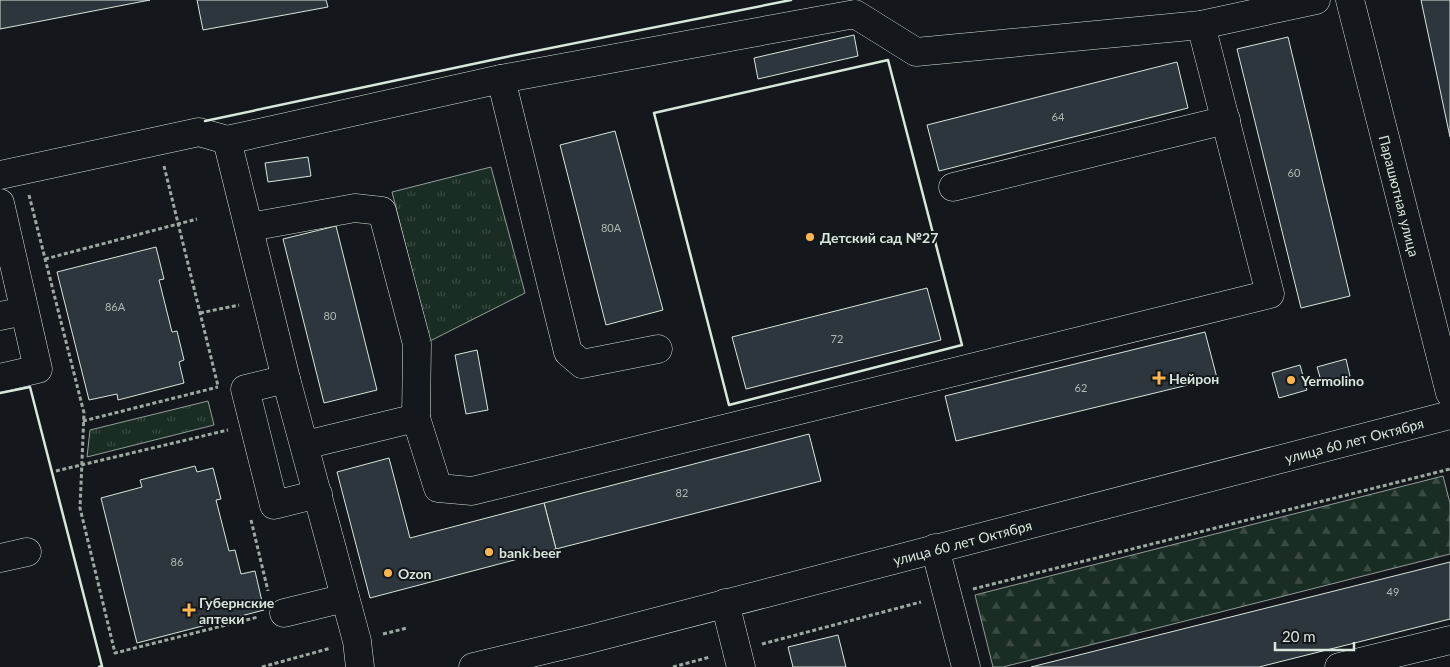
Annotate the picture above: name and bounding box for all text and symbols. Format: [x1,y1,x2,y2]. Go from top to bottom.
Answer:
house number: 64 [1052,110,1065,123]
street label: Парашютная улица [1376,133,1423,258]
house number: 60 [1288,166,1301,179]
house number: 80А [601,221,622,234]
place label: Детский сад №27 [820,229,938,246]
marker: Детский сад №27 [804,231,816,243]
house number: 86А [105,300,126,313]
house number: 80 [324,309,337,322]
house number: 72 [831,332,843,345]
place label: Нейрон [1169,370,1219,387]
marker: Нейрон [1153,372,1165,384]
place label: Yermolino [1300,372,1364,389]
marker: Yermolino [1285,374,1297,386]
house number: 62 [1075,381,1087,394]
street label: улица 60 лет Октября [1283,414,1425,466]
house number: 82 [676,486,688,499]
street label: улица 60 лет Октября [891,516,1034,568]
place label: bank beer [499,544,562,561]
marker: bank beer [483,546,495,558]
house number: 86 [171,555,183,568]
place label: Ozon [398,565,432,582]
marker: Ozon [382,567,394,579]
house number: 49 [1387,585,1399,598]
place label: Губернские аптеки [199,594,275,627]
marker: Губернские аптеки [183,604,195,616]
scale bar [1275,620,1354,652]
text: 20 m [1282,627,1316,645]

